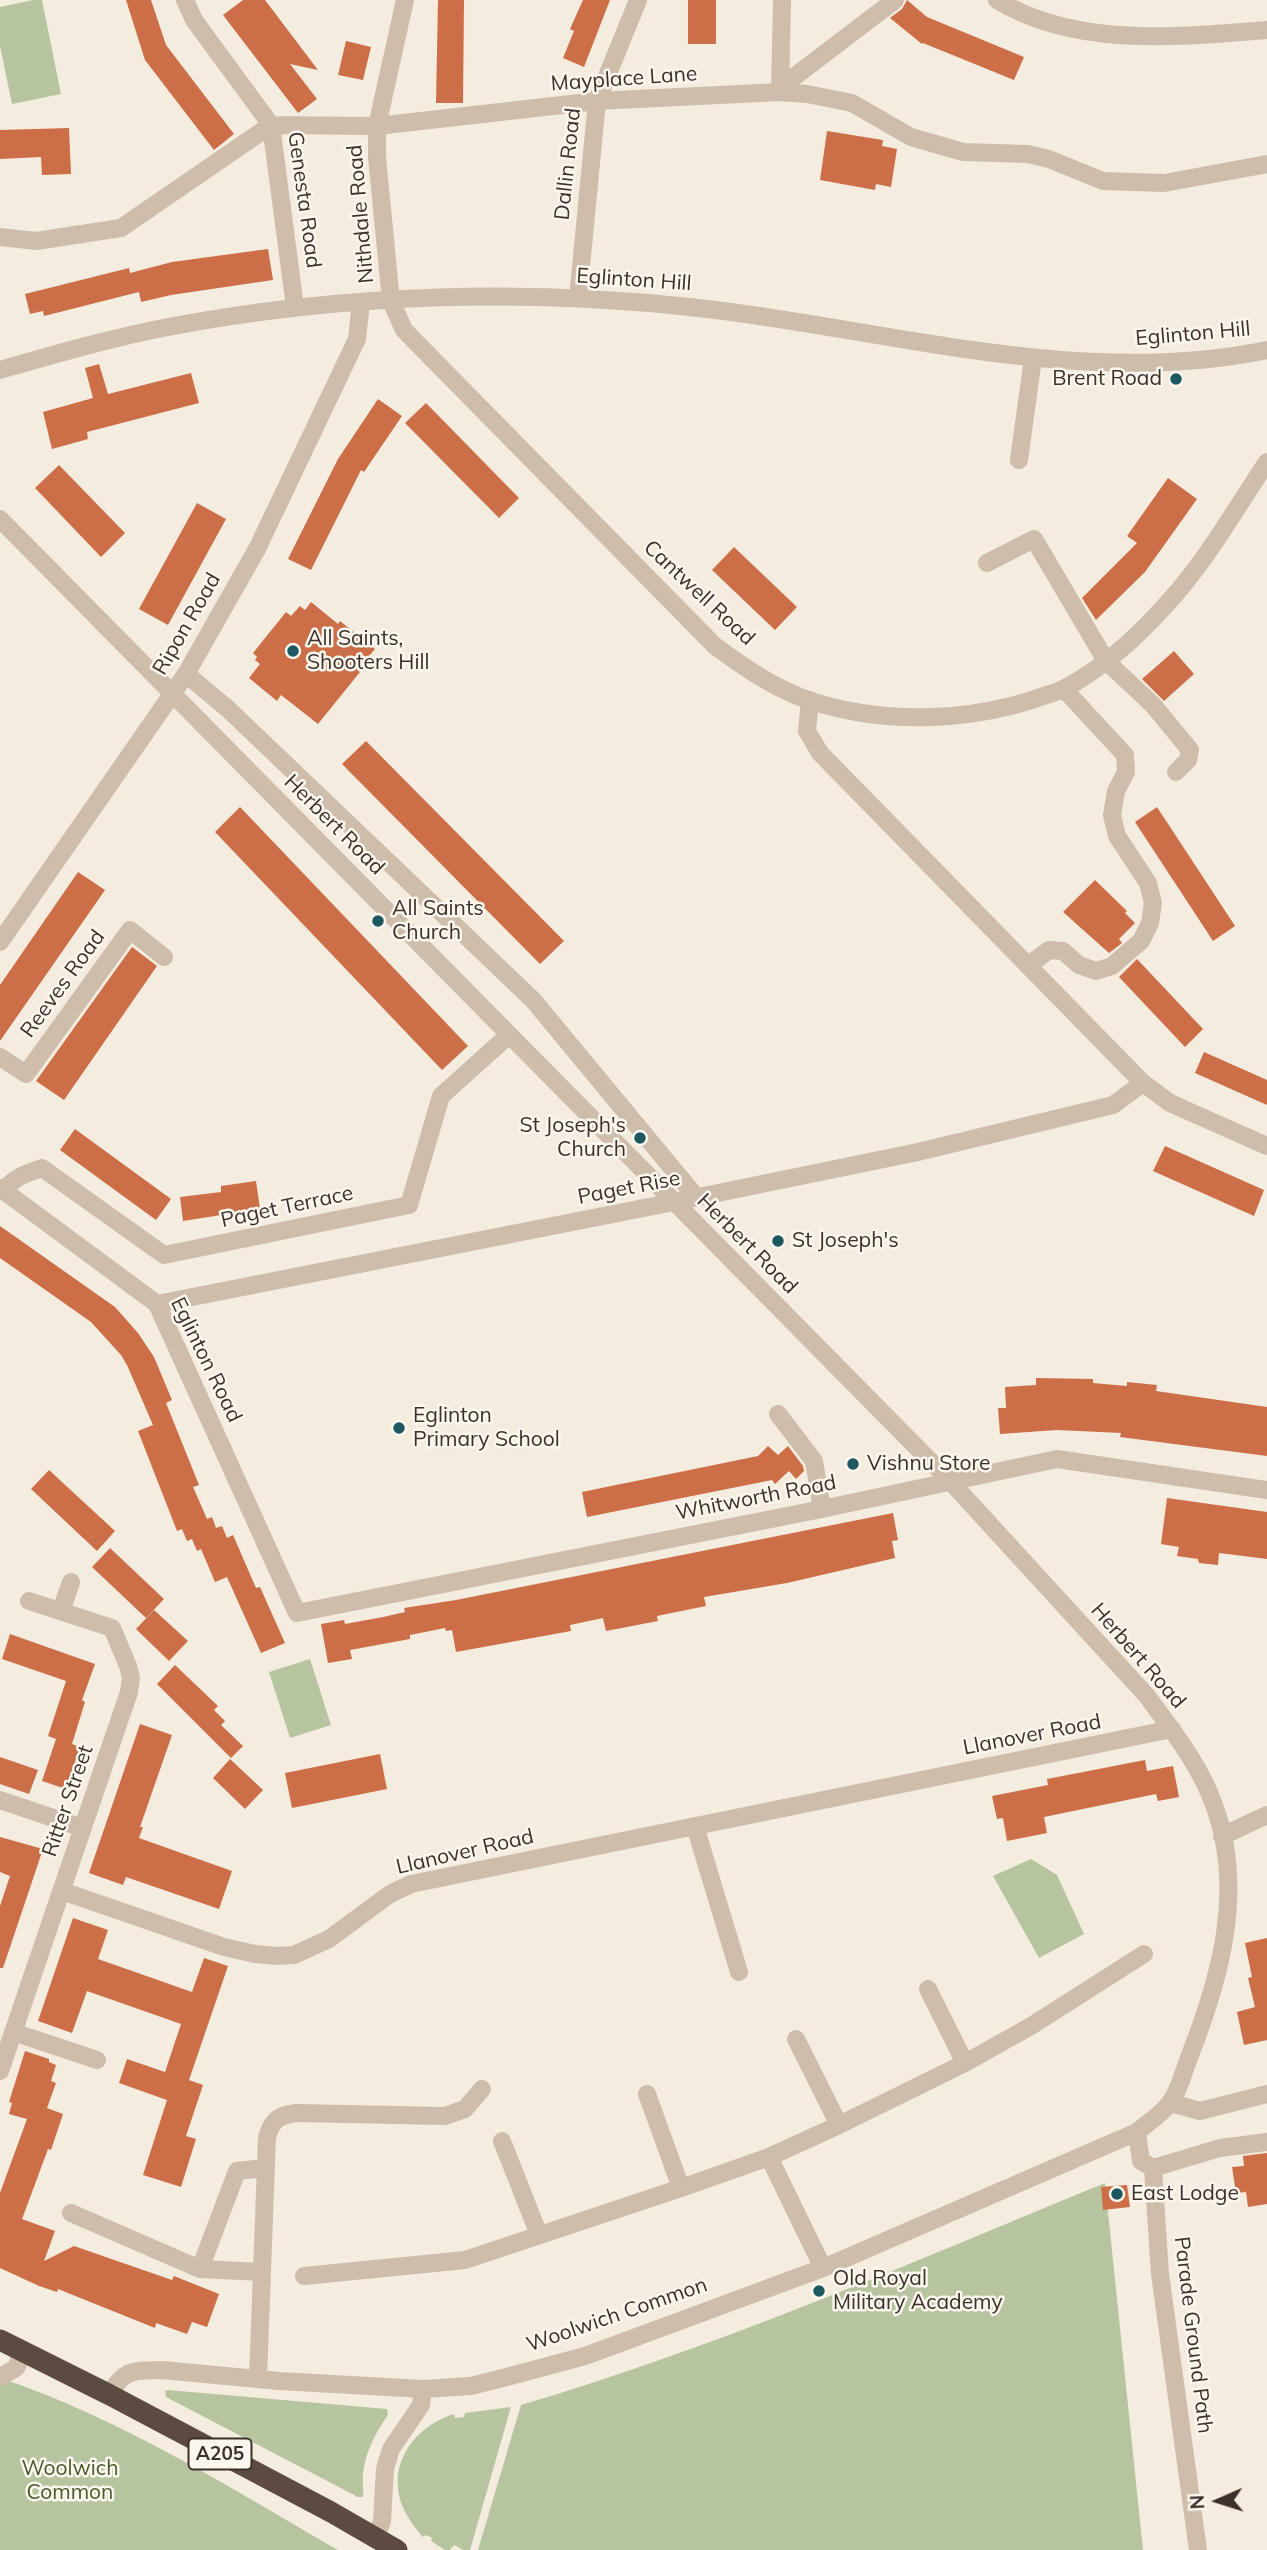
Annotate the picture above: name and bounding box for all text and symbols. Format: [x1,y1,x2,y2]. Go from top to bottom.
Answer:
street label: Mayplace Lane [550,61,698,97]
street label: Dallin Road [550,107,586,221]
street label: Genesta Road [282,130,326,270]
street label: Nithdale Road [342,144,380,284]
street label: Eglinton Hill [576,263,692,297]
street label: Eglinton Hill [1134,316,1252,352]
place label: Brent Road [1052,366,1162,392]
marker: Brent Road [1168,371,1184,387]
street label: Cantwell Road [638,535,760,651]
street label: Ripon Road [148,569,226,679]
place label: All Saints, Shooters Hill [307,626,429,676]
marker: All Saints, Shooters Hill [285,643,301,659]
street label: Herbert Road [279,770,389,880]
place label: All Saints Church [392,896,484,946]
marker: All Saints Church [370,913,386,929]
street label: Reeves Road [16,925,110,1043]
place label: St Joseph's Church [519,1113,626,1163]
marker: St Joseph's Church [632,1130,648,1146]
street label: Paget Rise [576,1166,682,1210]
street label: Paget Terrace [219,1181,355,1233]
street label: Herbert Road [692,1189,802,1299]
place label: St Joseph's [792,1228,899,1254]
marker: St Joseph's [770,1233,786,1249]
street label: Eglinton Road [165,1293,247,1427]
place label: Eglinton Primary School [413,1403,560,1453]
marker: Eglinton Primary School [391,1420,407,1436]
place label: Vishnu Store [867,1451,990,1477]
marker: Vishnu Store [845,1456,861,1472]
street label: Whitworth Road [674,1470,838,1526]
street label: Herbert Road [1085,1598,1191,1714]
street label: Llanover Road [961,1709,1103,1761]
street label: Ritter Street [37,1742,99,1860]
street label: Llanover Road [394,1824,536,1880]
place label: East Lodge [1131,2181,1239,2207]
marker: East Lodge [1109,2186,1125,2202]
street label: Parade Ground Path [1168,2235,1218,2435]
place label: Old Royal Military Academy [833,2266,1003,2316]
street label: Woolwich Common [523,2272,711,2358]
marker: Old Royal Military Academy [811,2283,827,2299]
road number: A205 [188,2438,252,2470]
park label: Woolwich Common [21,2456,119,2506]
north arrow [1183,2466,1253,2536]
text: N [1185,2494,1209,2510]

